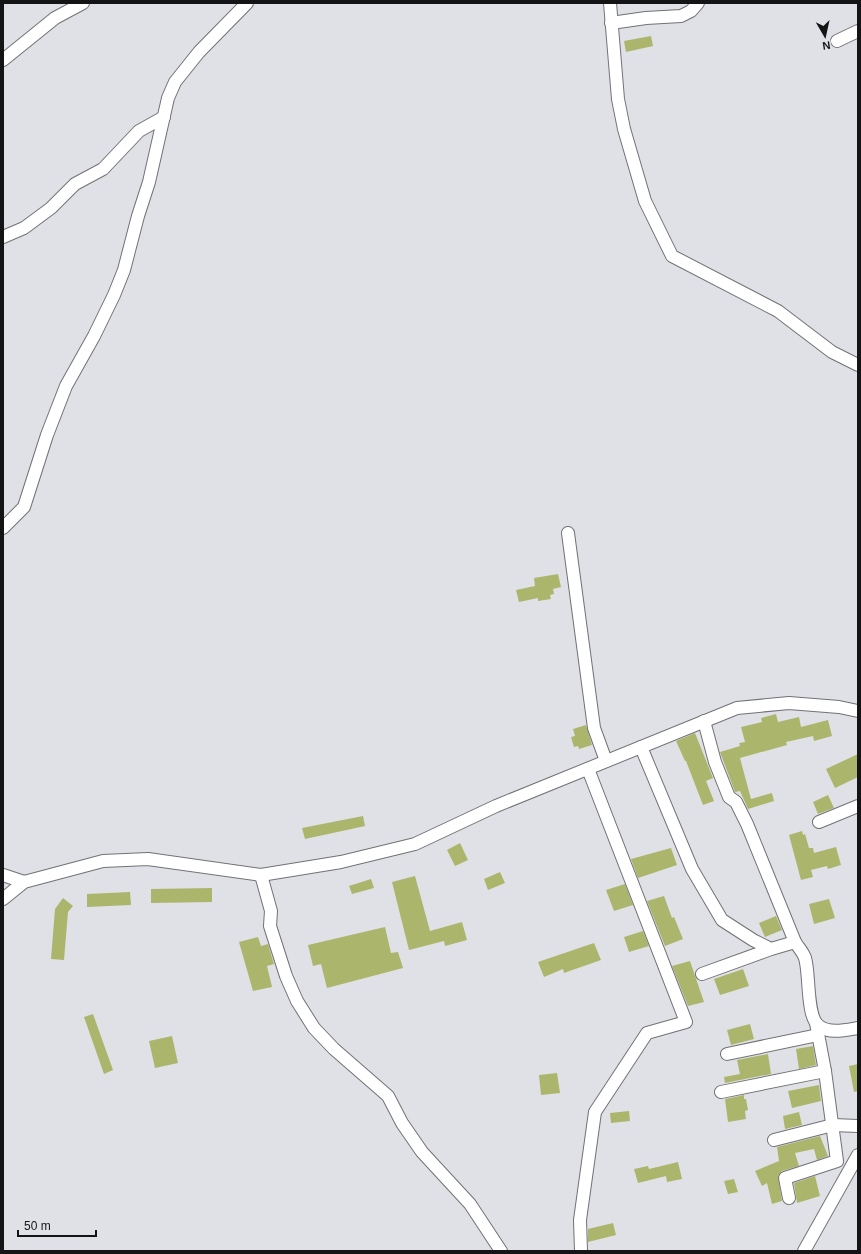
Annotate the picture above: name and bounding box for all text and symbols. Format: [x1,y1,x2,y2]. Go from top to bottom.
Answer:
north arrow [805,16,845,56]
text: N [822,39,831,52]
scale bar [18,1212,96,1238]
text: 50 m [24,1219,51,1233]

